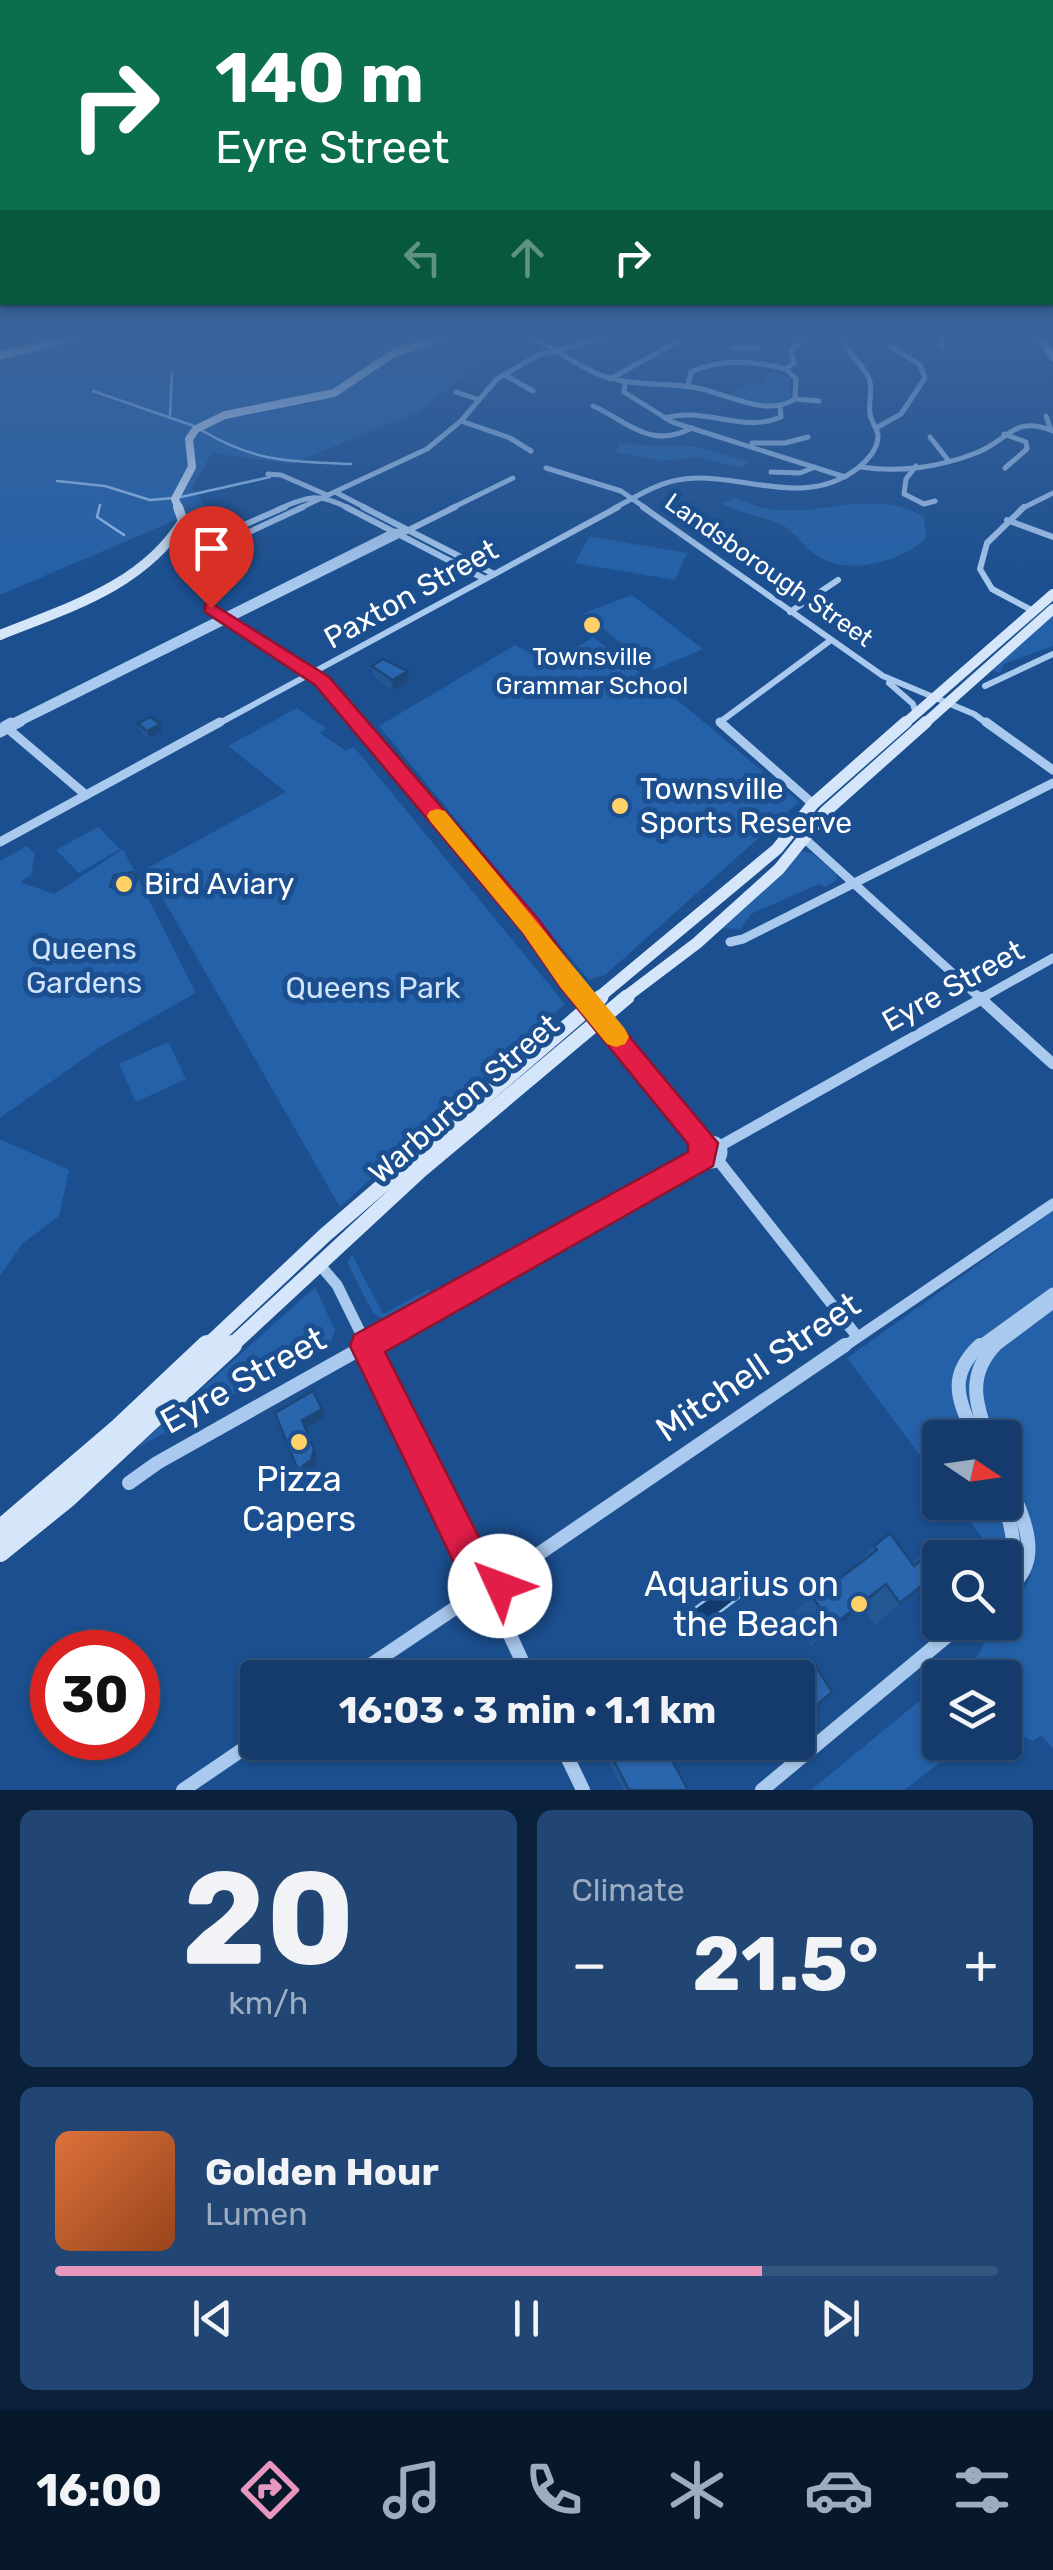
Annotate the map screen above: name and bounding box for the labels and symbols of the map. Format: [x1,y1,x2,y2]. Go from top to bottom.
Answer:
street label: Landsborough Street [659,487,879,653]
pin [169,506,254,609]
street label: Paxton Street [318,531,504,657]
marker: Townsville Grammar School [581,614,603,636]
place label: Townsville Grammar School [496,642,688,700]
place label: Townsville Sports Reserve [640,771,852,841]
marker: Townsville Sports Reserve [609,795,631,817]
place label: Bird Aviary [144,866,294,902]
marker: Bird Aviary [113,873,135,895]
park label: Queens Gardens [26,931,142,1001]
street label: Eyre Street [876,932,1030,1040]
park label: Queens Park [285,970,461,1006]
street label: Warburton Street [362,1007,567,1191]
street label: Mitchell Street [648,1283,868,1451]
street label: Eyre Street [153,1317,333,1443]
north arrow [922,1420,1022,1520]
marker: Pizza Capers [288,1431,310,1453]
place label: Pizza Capers [242,1458,356,1540]
position arrow [448,1534,552,1638]
place label: Aquarius on the Beach [644,1563,839,1645]
marker: Aquarius on the Beach [848,1593,870,1615]
speed limit sign: 30 [30,1630,160,1760]

